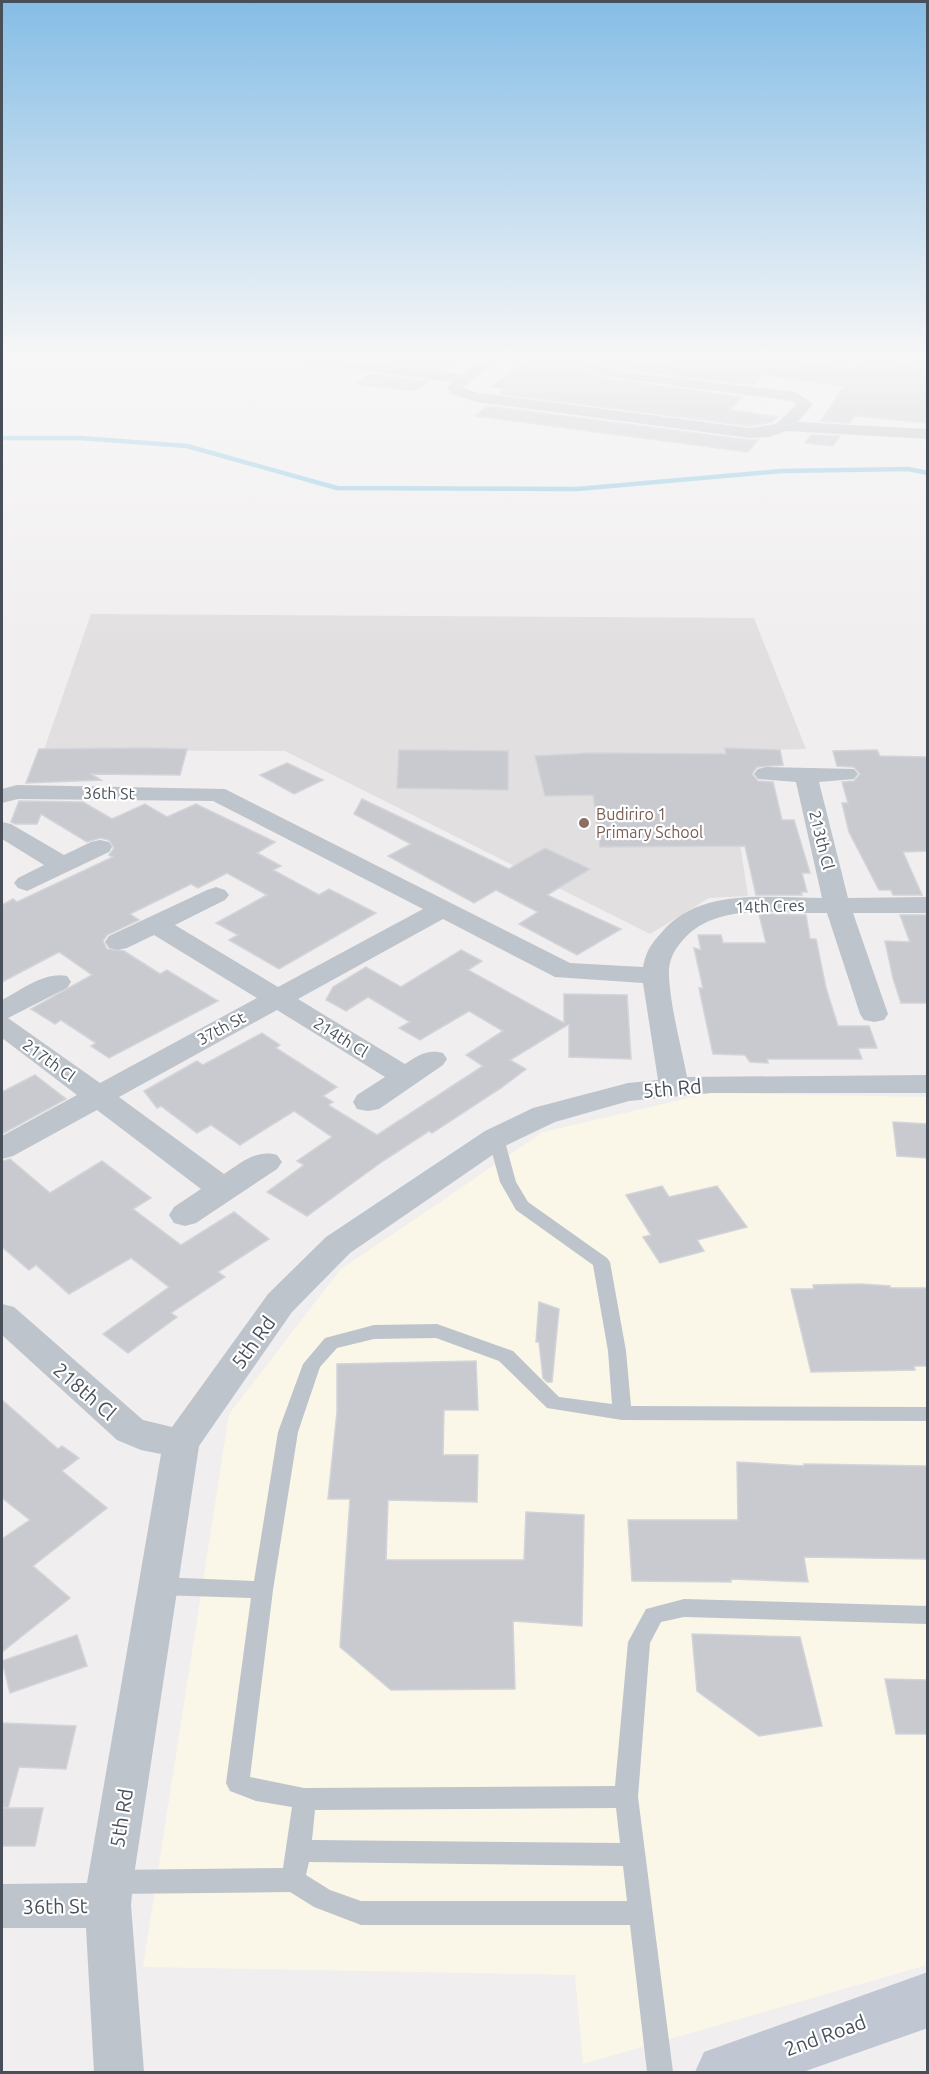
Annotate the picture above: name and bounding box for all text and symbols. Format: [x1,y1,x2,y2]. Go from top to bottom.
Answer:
street label: 36th St [83,784,136,802]
place label: Budiriro 1 Primary School [596,805,703,841]
street label: 213th Cl [806,809,838,871]
marker: Budiriro 1 Primary School [577,816,591,830]
street label: 14th Cres [735,896,805,916]
street label: 37th St [194,1008,249,1048]
street label: 214th Cl [311,1013,371,1061]
street label: 217th Cl [19,1035,79,1085]
street label: 5th Rd [641,1074,703,1102]
street label: 5th Rd [226,1311,280,1373]
street label: 218th Cl [49,1358,121,1424]
street label: 5th Rd [105,1787,137,1849]
street label: 36th St [22,1894,88,1918]
street label: 2nd Road [781,2010,869,2060]

